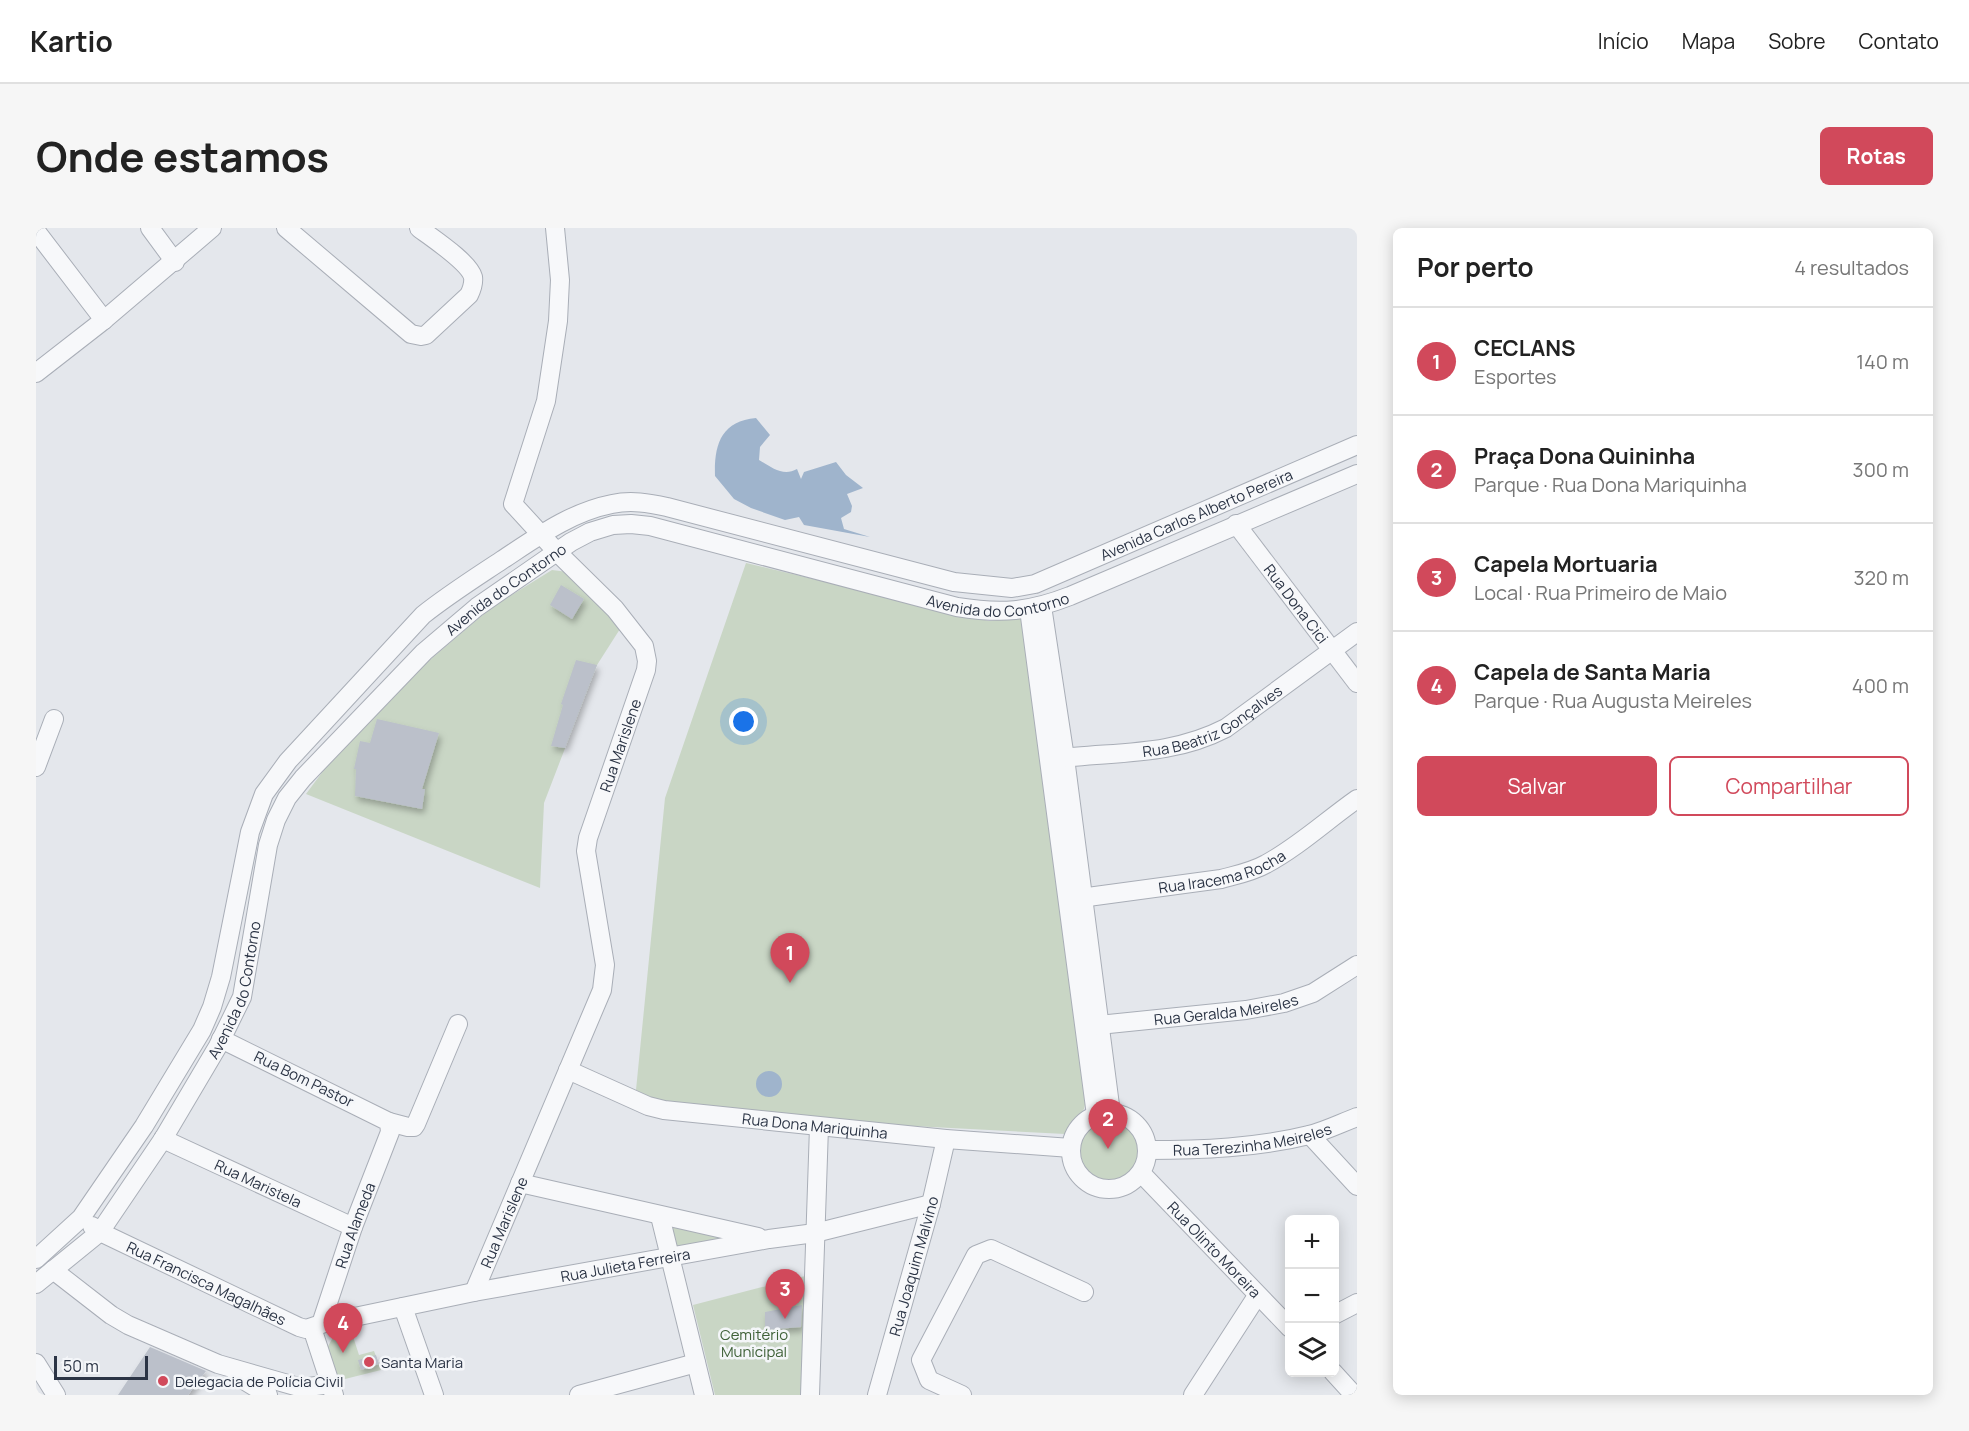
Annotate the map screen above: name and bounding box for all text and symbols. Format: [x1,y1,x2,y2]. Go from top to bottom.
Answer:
text: Kartio [30,22,113,60]
text: Início [1598,27,1649,55]
text: Mapa [1682,27,1735,55]
text: Sobre [1768,27,1826,55]
text: Contato [1859,27,1939,55]
text: Onde estamos [36,127,329,185]
button: Rotas [1820,127,1933,185]
text: Por perto [1417,249,1534,285]
text: 4 resultados [1794,254,1909,281]
text: CECLANS [1474,333,1576,363]
text: 1 [1432,348,1441,375]
text: 140 m [1856,348,1909,375]
text: Esportes [1474,363,1557,390]
text: Praça Dona Quininha [1474,441,1695,471]
text: 2 [1431,456,1442,483]
text: 300 m [1853,456,1909,483]
street label: Avenida Carlos Alberto Pereira [1097,464,1296,565]
text: Parque · Rua Dona Mariquinha [1474,471,1747,498]
street label: Avenida do Contorno [441,538,570,640]
text: Capela Mortuaria [1474,549,1658,579]
street label: Rua Dona Cici [1259,560,1334,648]
text: 3 [1431,564,1442,591]
text: 320 m [1853,564,1909,591]
text: Local · Rua Primeiro de Maio [1474,579,1727,606]
street label: Avenida do Contorno [924,587,1072,621]
text: Capela de Santa Maria [1474,657,1711,687]
text: 4 [1430,672,1443,699]
text: 400 m [1852,672,1909,699]
street label: Rua Beatriz Gonçalves [1141,680,1286,762]
text: Parque · Rua Augusta Meireles [1474,687,1752,714]
street label: Rua Marislene [594,696,646,795]
your location [729,707,758,736]
button: Salvar [1417,756,1657,816]
button: Compartilhar [1669,756,1909,816]
street label: Rua Iracema Rocha [1157,845,1289,898]
street label: Avenida do Contorno [202,919,265,1063]
pin: 1 [770,934,810,983]
street label: Rua Geralda Meireles [1153,988,1301,1030]
street label: Rua Bom Pastor [251,1046,358,1112]
pin: 2 [1088,1100,1128,1149]
street label: Rua Dona Mariquinha [741,1108,889,1143]
street label: Rua Terezinha Meireles [1173,1118,1335,1160]
street label: Rua Maristela [211,1154,305,1212]
street label: Rua Marislene [475,1173,532,1271]
street label: Rua Alameda [330,1179,380,1271]
street label: Rua Joaquim Malvino [884,1194,943,1338]
street label: Rua Olinto Moreira [1163,1196,1266,1302]
map controls [1285,1215,1339,1377]
button: + [1285,1215,1339,1269]
street label: Rua Francisca Magalhães [123,1236,290,1330]
street label: Rua Julieta Ferreira [559,1243,692,1287]
button: − [1285,1269,1339,1323]
pin: 3 [766,1270,804,1319]
pin: 4 [324,1304,362,1353]
button: layers [1285,1323,1339,1377]
park label: Cemitério Municipal [720,1324,788,1362]
place label: Santa Maria [381,1352,463,1373]
scale bar [54,1353,148,1380]
text: 50 m [63,1355,99,1377]
marker: Santa Maria [362,1355,376,1369]
place label: Delegacia de Polícia Civil [175,1371,344,1392]
marker: Delegacia de Polícia Civil [156,1374,170,1388]

